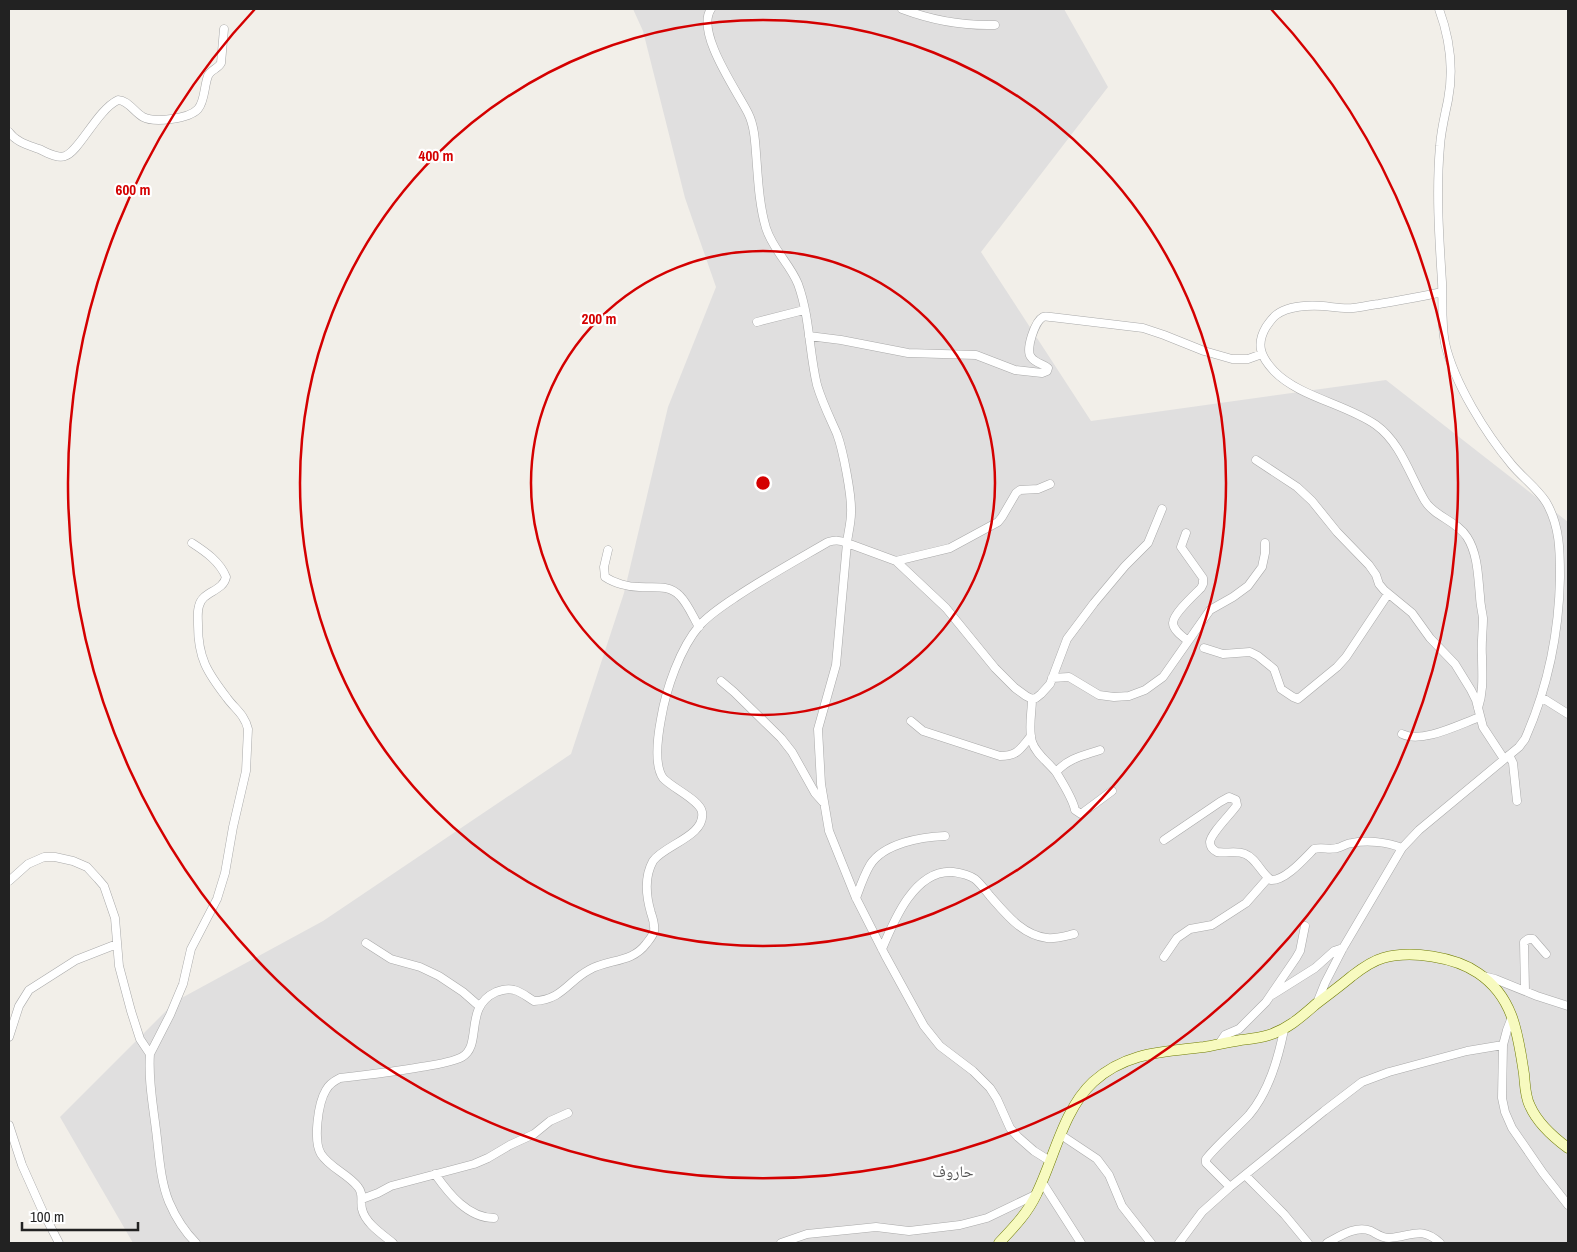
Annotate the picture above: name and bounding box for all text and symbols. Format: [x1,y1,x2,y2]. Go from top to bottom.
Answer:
text: 400 m [419,145,453,166]
text: 600 m [116,179,150,200]
text: 200 m [582,308,616,329]
centre of rings [754,474,772,492]
district label: حاروف [932,1160,974,1182]
scale bar [22,1200,139,1232]
text: 100 m [30,1206,64,1227]

